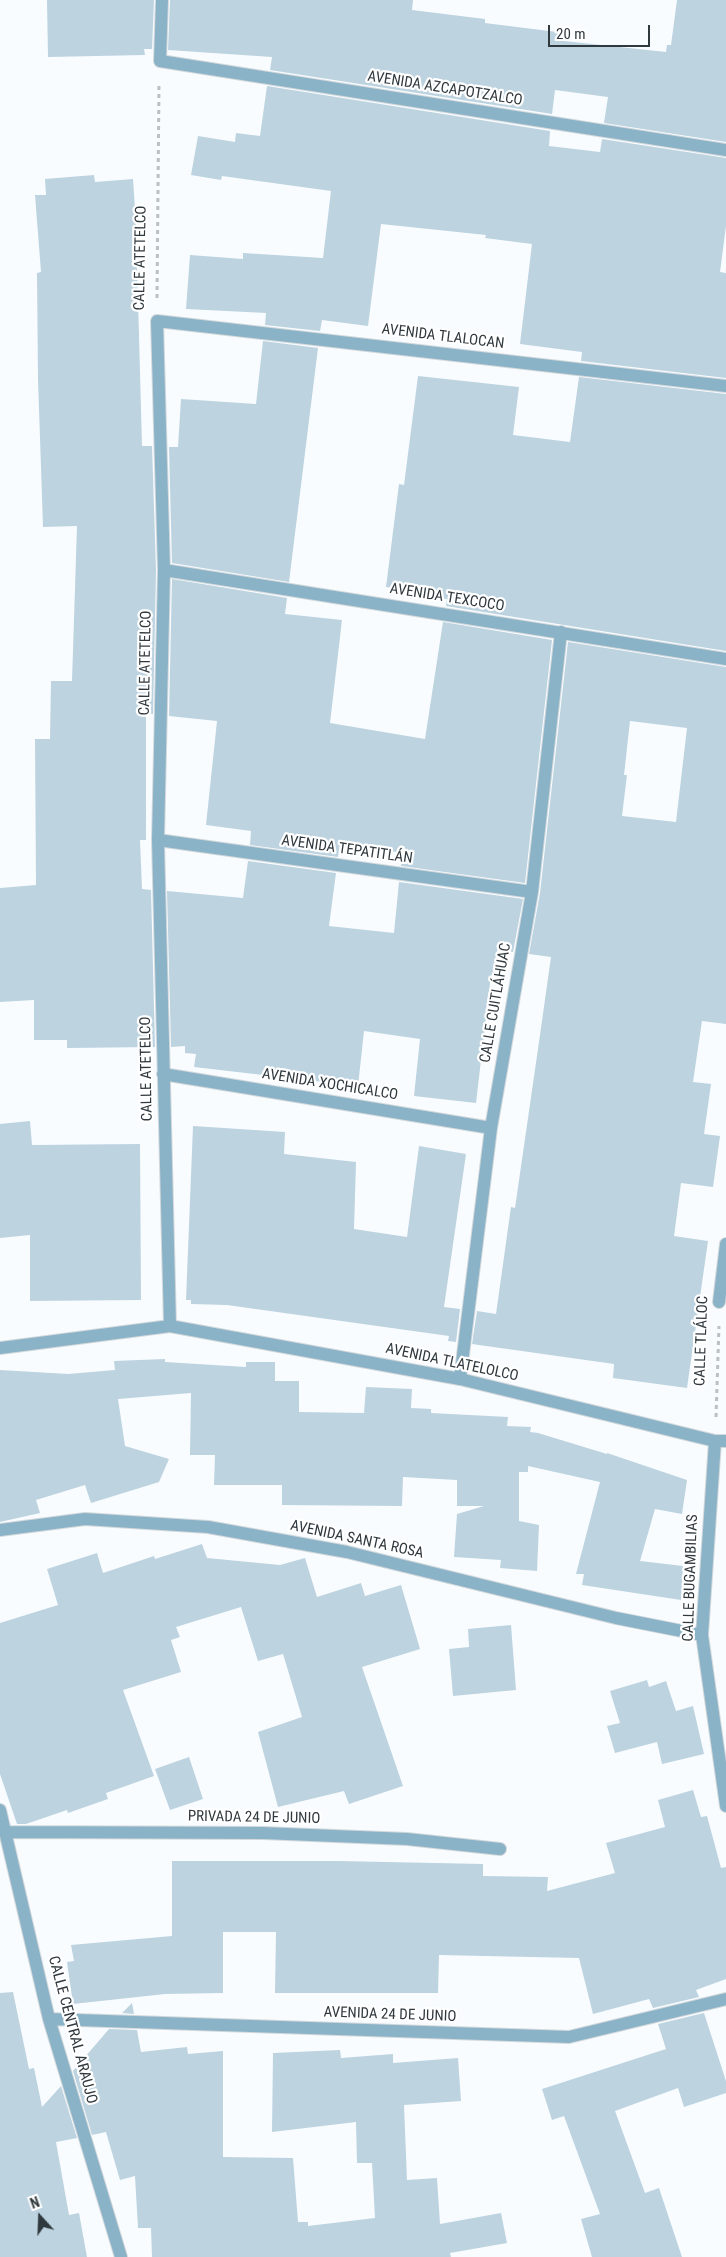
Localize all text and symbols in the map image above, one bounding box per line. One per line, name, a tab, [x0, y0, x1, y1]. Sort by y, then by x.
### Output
scale bar	[551, 15, 654, 47]
text: 20 m	[556, 25, 586, 43]
street label: AVENIDA AZCAPOTZALCO	[366, 68, 524, 110]
street label: CALLE ATETELCO	[131, 205, 151, 311]
street label: AVENIDA TLALOCAN	[381, 321, 505, 353]
street label: AVENIDA TEXCOCO	[388, 580, 506, 616]
street label: CALLE ATETELCO	[136, 610, 156, 716]
street label: AVENIDA TEPATITLÁN	[280, 832, 414, 868]
street label: CALLE CUITLÁHUAC	[477, 942, 515, 1064]
street label: CALLE ATETELCO	[137, 1016, 157, 1122]
street label: AVENIDA XOCHICALCO	[261, 1065, 399, 1105]
street label: CALLE TLÁLOC	[691, 1296, 713, 1386]
street label: AVENIDA TLATELOLCO	[384, 1340, 520, 1386]
street label: CALLE BUGAMBILIAS	[680, 1514, 702, 1642]
street label: AVENIDA SANTA ROSA	[289, 1517, 425, 1563]
street label: PRIVADA 24 DE JUNIO	[188, 1808, 320, 1828]
street label: CALLE CENTRAL ARAUJO	[44, 1954, 100, 2106]
street label: AVENIDA 24 DE JUNIO	[323, 2004, 457, 2026]
north arrow	[15, 2192, 65, 2242]
text: N	[28, 2194, 42, 2212]

